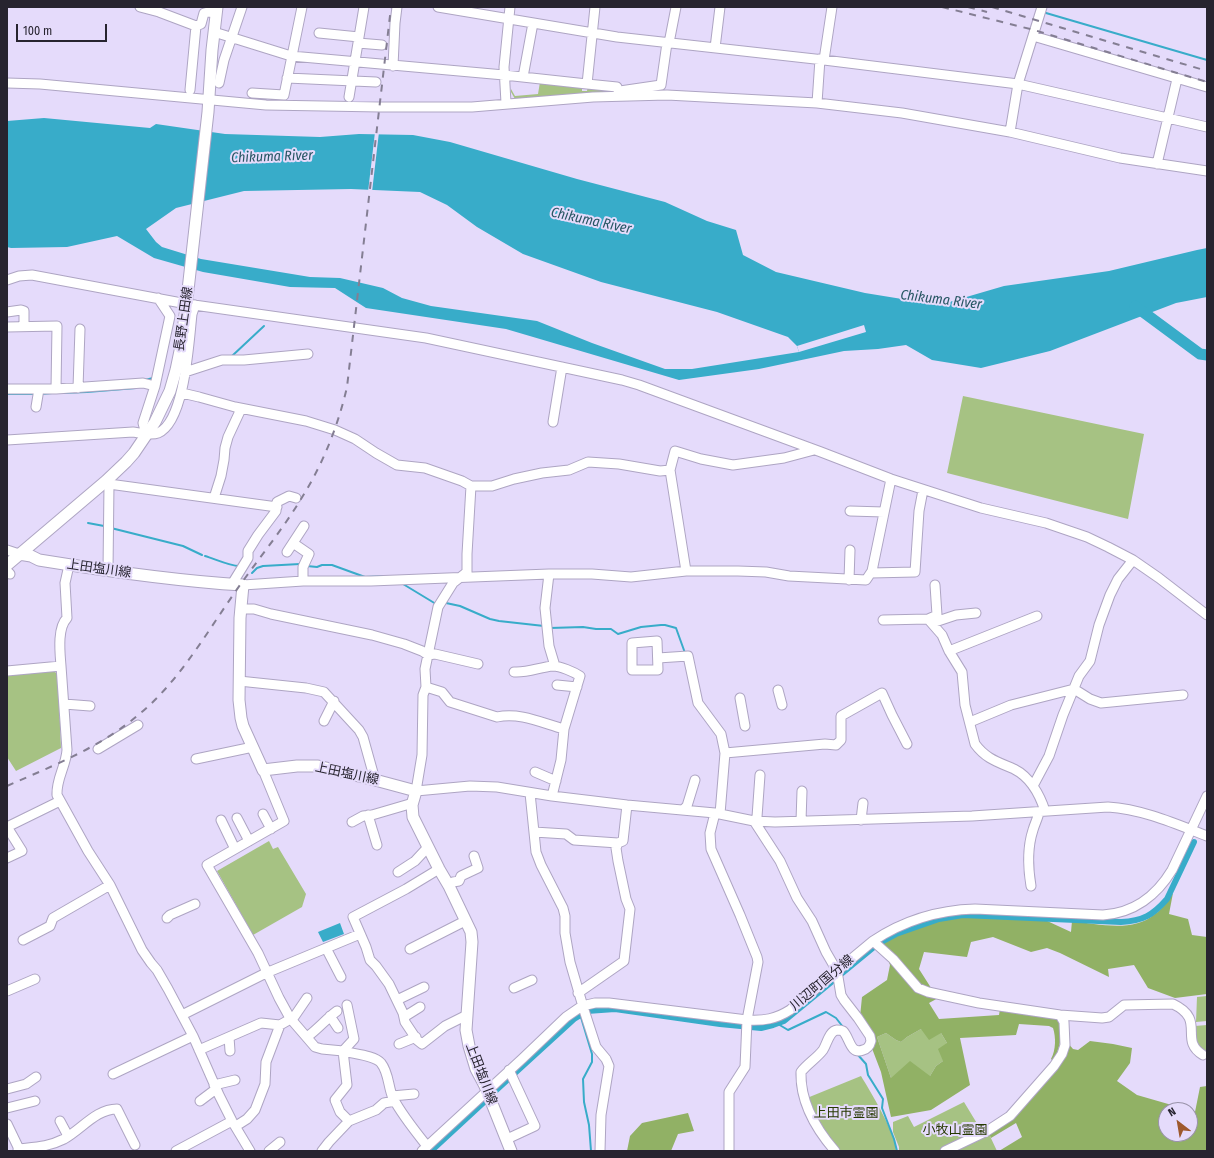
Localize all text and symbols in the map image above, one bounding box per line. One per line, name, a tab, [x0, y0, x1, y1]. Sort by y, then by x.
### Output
scale bar	[18, 16, 109, 42]
text: 100 m	[23, 24, 52, 38]
water label: Chikuma River	[231, 147, 313, 167]
water label: Chikuma River	[549, 204, 633, 238]
street label: 長野上田線	[172, 286, 196, 352]
water label: Chikuma River	[899, 287, 983, 313]
street label: 上田塩川線	[66, 557, 132, 581]
street label: 上田塩川線	[314, 760, 380, 788]
street label: 川辺町国分線	[787, 952, 857, 1014]
street label: 上田塩川線	[462, 1041, 500, 1107]
north arrow	[1158, 1102, 1198, 1142]
park label: 上田市霊園	[814, 1105, 878, 1121]
text: N	[1166, 1105, 1178, 1119]
park label: 小牧山霊園	[923, 1122, 987, 1138]

